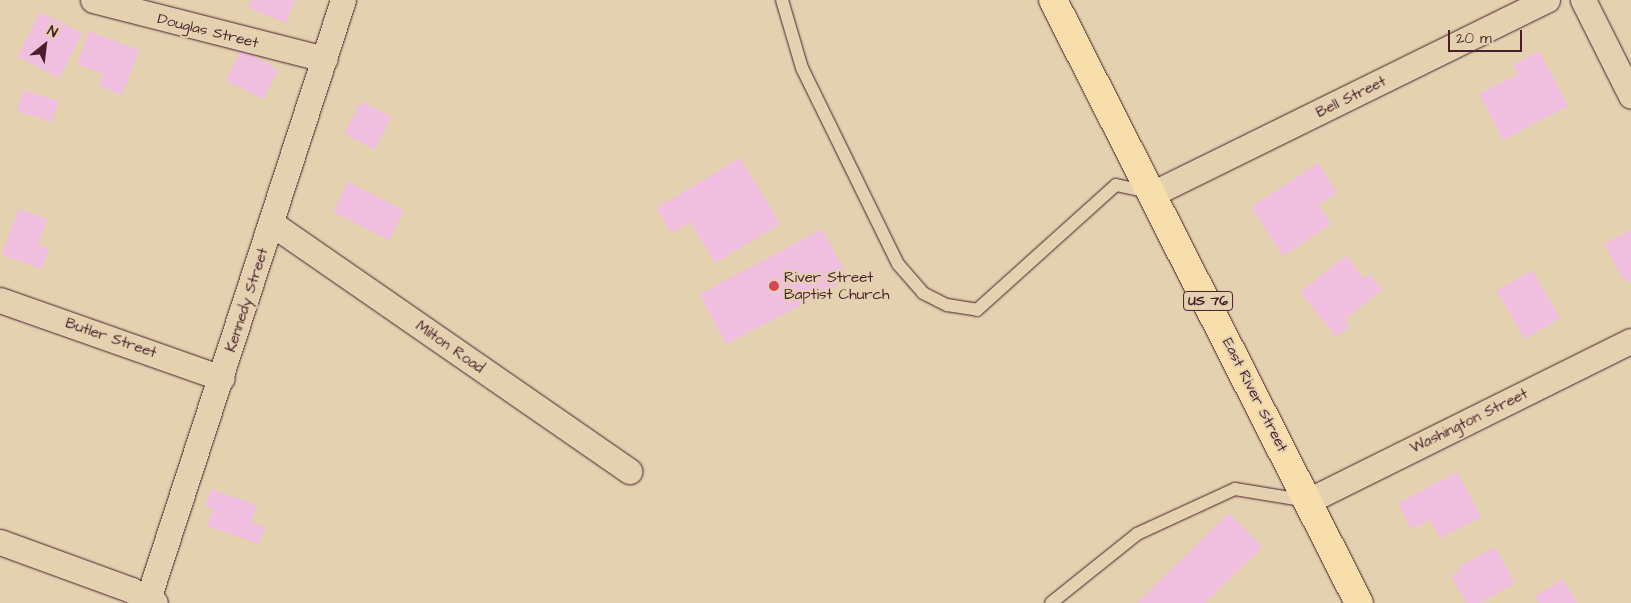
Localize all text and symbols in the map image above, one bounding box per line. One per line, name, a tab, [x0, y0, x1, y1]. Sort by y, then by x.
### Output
street label: Douglas Street	[156, 10, 260, 52]
north arrow	[20, 20, 70, 70]
scale bar	[1451, 20, 1525, 52]
text: N	[44, 21, 61, 43]
text: 20 m	[1456, 28, 1492, 49]
street label: Bell Street	[1313, 72, 1389, 122]
street label: Kennedy Street	[222, 246, 272, 354]
place label: River Street Baptist Church	[784, 268, 889, 303]
marker: River Street Baptist Church	[768, 280, 780, 292]
road number: US 76	[1183, 290, 1233, 312]
street label: Butler Street	[63, 314, 159, 362]
street label: Milton Road	[412, 317, 488, 377]
street label: East River Street	[1218, 335, 1292, 455]
street label: Washington Street	[1407, 385, 1531, 457]

